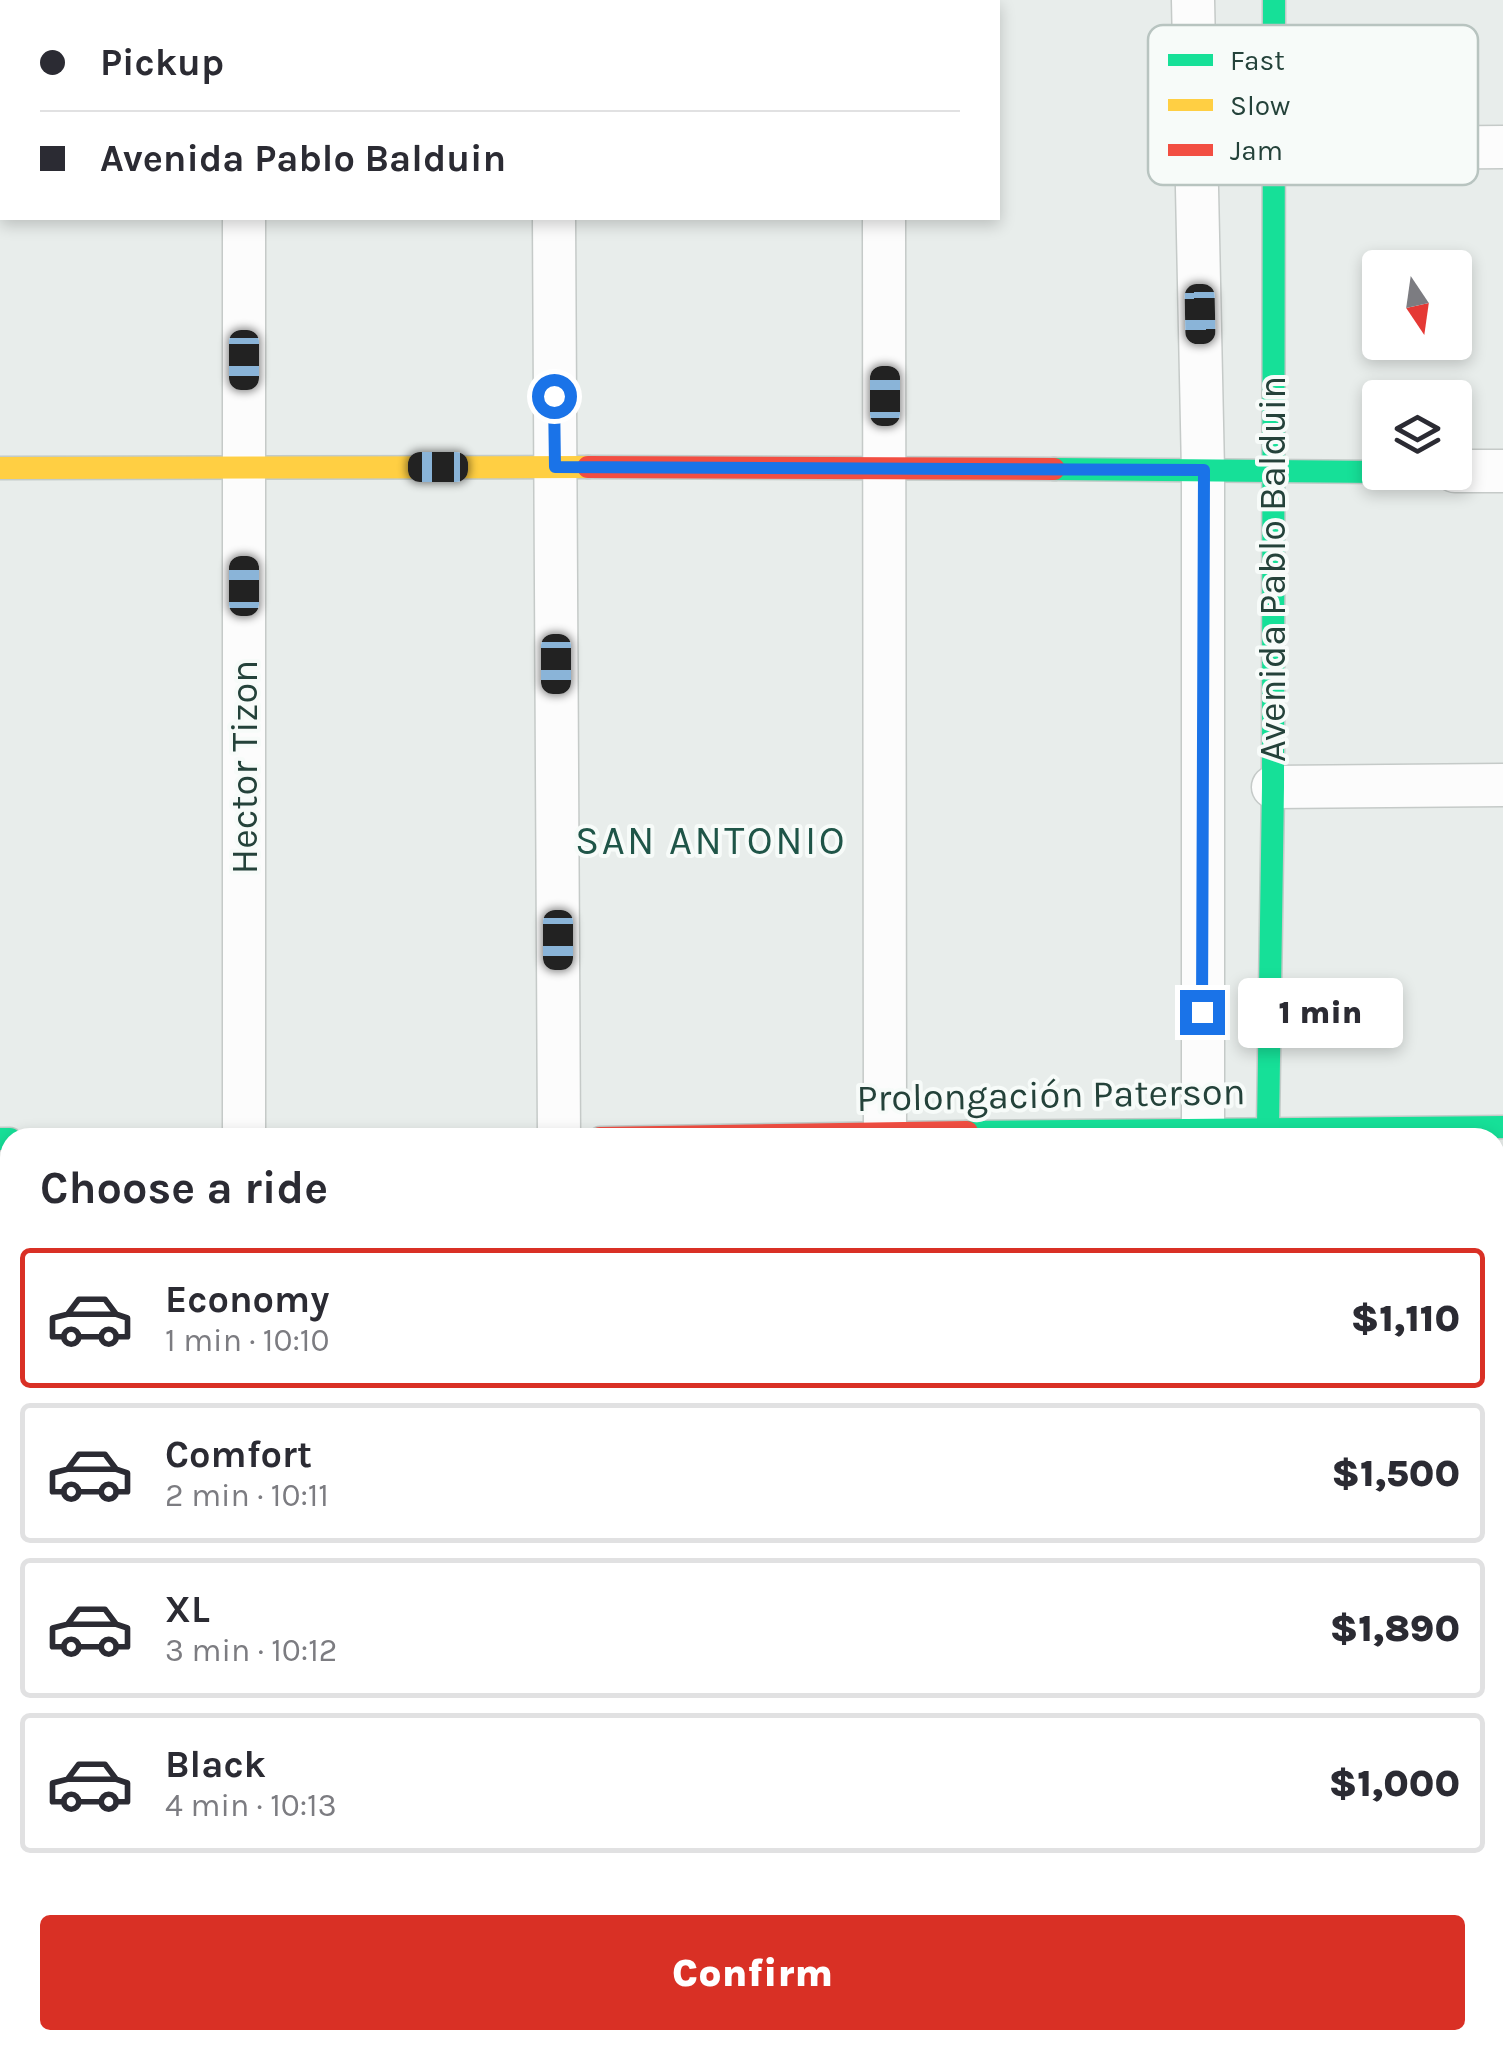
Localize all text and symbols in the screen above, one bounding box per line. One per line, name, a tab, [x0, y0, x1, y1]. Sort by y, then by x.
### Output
legend	[1148, 25, 1478, 185]
text: Pickup	[100, 40, 224, 85]
text: Fast	[1230, 44, 1285, 77]
text: Slow	[1230, 89, 1290, 122]
text: Jam	[1230, 134, 1283, 167]
text: Avenida Pablo Balduin	[100, 136, 506, 181]
north arrow	[1362, 250, 1472, 360]
map controls	[1362, 250, 1472, 490]
car	[1184, 284, 1216, 344]
car	[229, 330, 259, 390]
car	[870, 366, 900, 426]
route start	[532, 374, 577, 419]
street label: Avenida Pablo Balduin	[1250, 376, 1295, 762]
button: layers	[1362, 380, 1472, 490]
car	[408, 452, 468, 482]
car	[229, 556, 259, 616]
car	[541, 634, 571, 694]
street label: Hector Tizon	[222, 660, 267, 874]
district label: SAN ANTONIO	[575, 817, 847, 864]
car	[543, 910, 573, 970]
callout: 1 min	[1237, 977, 1402, 1047]
route end	[1180, 990, 1225, 1035]
text: 1 min	[1279, 994, 1362, 1031]
street label: Prolongación Paterson	[856, 1069, 1246, 1121]
text: Choose a ride	[40, 1162, 328, 1214]
icon: car	[45, 1273, 135, 1363]
text: Economy	[165, 1277, 329, 1322]
text: $1,110	[1351, 1296, 1460, 1341]
text: 1 min · 10:10	[165, 1322, 329, 1359]
icon: car	[45, 1428, 135, 1518]
text: Comfort	[165, 1432, 312, 1477]
text: $1,500	[1332, 1451, 1460, 1496]
text: 2 min · 10:11	[165, 1477, 329, 1514]
icon: car	[45, 1583, 135, 1673]
text: XL	[165, 1587, 210, 1632]
text: $1,890	[1330, 1606, 1460, 1651]
text: 3 min · 10:12	[165, 1632, 337, 1669]
icon: car	[45, 1738, 135, 1828]
text: Black	[165, 1742, 266, 1787]
text: $1,000	[1329, 1761, 1460, 1806]
text: 4 min · 10:13	[165, 1787, 337, 1824]
button: Confirm	[40, 1915, 1465, 2030]

